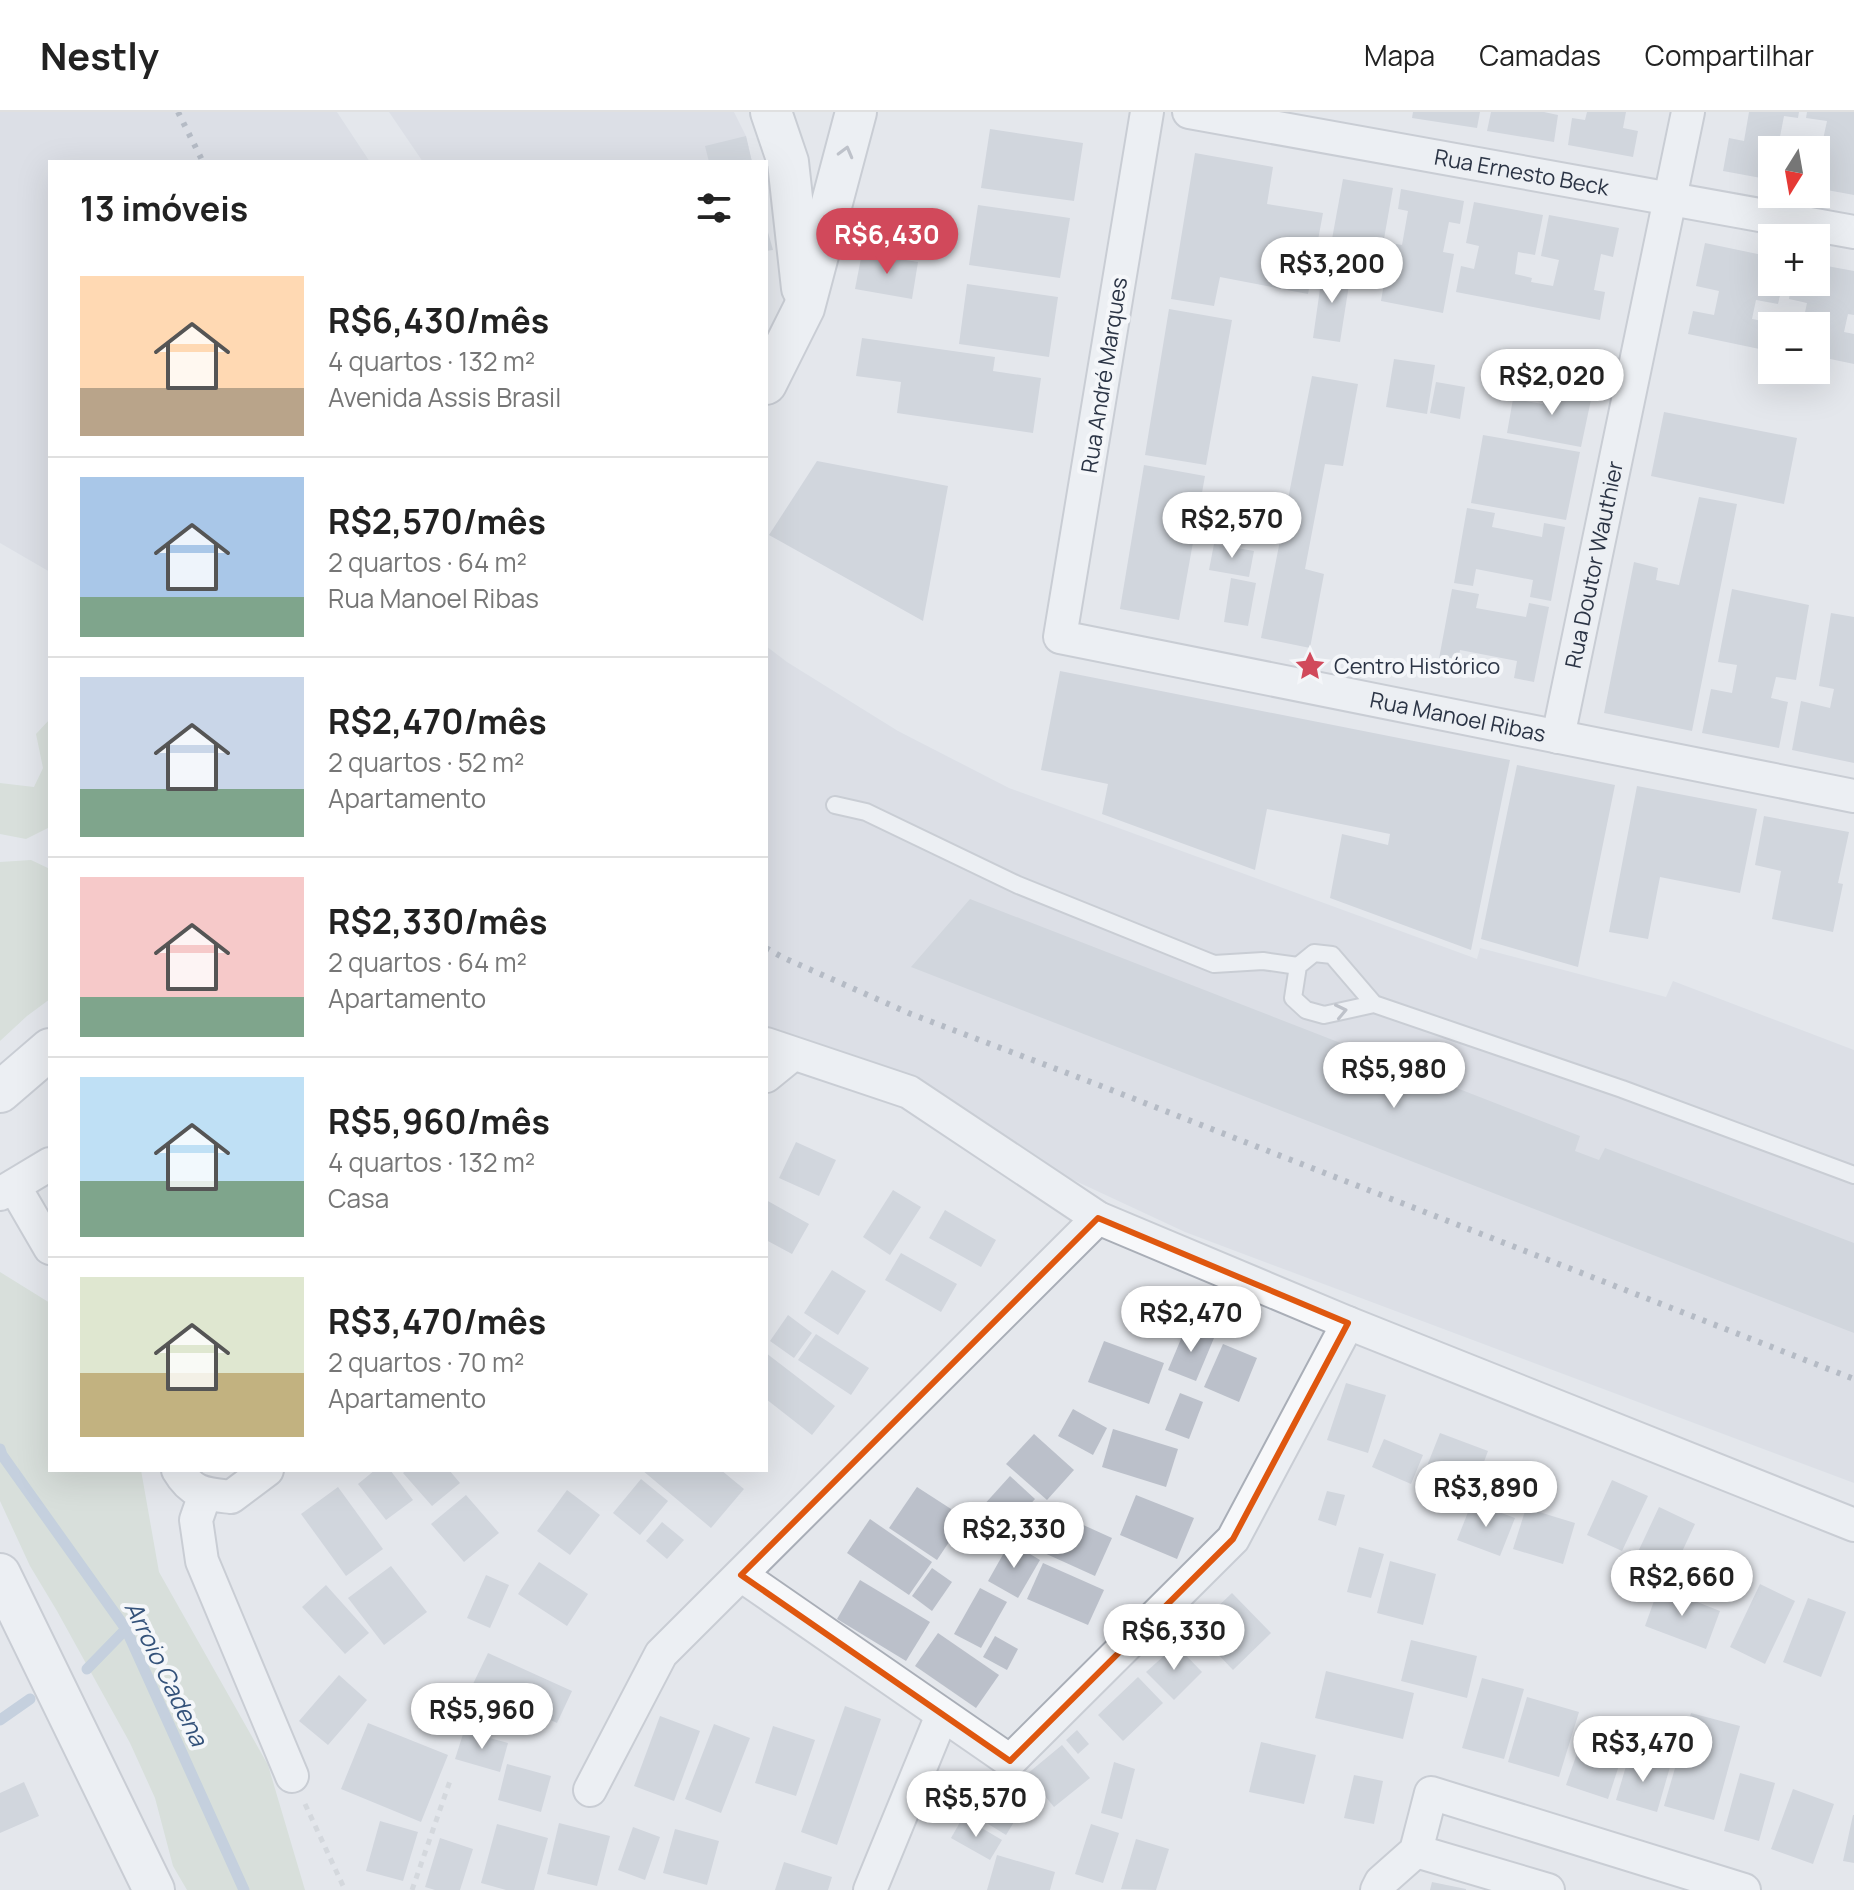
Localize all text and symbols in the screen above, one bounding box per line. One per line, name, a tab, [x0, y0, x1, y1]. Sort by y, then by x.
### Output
text: Nestly	[40, 29, 159, 81]
text: Mapa	[1364, 36, 1435, 74]
text: Camadas	[1479, 36, 1601, 74]
text: Compartilhar	[1645, 36, 1814, 74]
north arrow	[1758, 136, 1830, 208]
map controls	[1758, 136, 1830, 384]
street label: Rua Ernesto Beck	[1432, 142, 1612, 203]
one-way arrow	[836, 145, 853, 159]
text: 13 imóveis	[80, 185, 248, 231]
icon: filters	[692, 186, 736, 230]
pin: R$6,430	[813, 208, 961, 276]
text: R$6,430	[834, 216, 940, 252]
button: +	[1758, 224, 1830, 296]
pin: R$3,200	[1258, 237, 1406, 305]
text: R$3,200	[1279, 245, 1385, 281]
street label: Rua André Marques	[1074, 275, 1134, 475]
text: R$6,430/mês	[328, 297, 549, 343]
icon: home	[144, 308, 240, 404]
button: −	[1758, 312, 1830, 384]
text: 4 quartos · 132 m²	[328, 343, 535, 379]
pin: R$2,020	[1478, 349, 1626, 417]
text: R$2,020	[1499, 357, 1605, 393]
text: Avenida Assis Brasil	[328, 379, 561, 415]
street label: Rua Doutor Wauthier	[1558, 458, 1630, 671]
pin: R$2,570	[1158, 492, 1306, 560]
text: R$2,570/mês	[328, 498, 546, 544]
text: R$2,570	[1180, 500, 1284, 536]
icon: home	[144, 509, 240, 605]
text: 2 quartos · 64 m²	[328, 544, 527, 580]
text: Rua Manoel Ribas	[328, 580, 539, 616]
place icon: Centro Histórico	[1293, 649, 1327, 683]
place label: Centro Histórico	[1334, 651, 1500, 681]
street label: Rua Manoel Ribas	[1367, 684, 1548, 749]
text: R$2,470/mês	[328, 698, 547, 744]
icon: home	[144, 709, 240, 805]
text: 2 quartos · 52 m²	[328, 744, 525, 780]
text: Apartamento	[328, 780, 486, 816]
text: R$2,330/mês	[328, 898, 547, 944]
icon: home	[144, 909, 240, 1005]
text: 2 quartos · 64 m²	[328, 944, 527, 980]
text: Apartamento	[328, 980, 486, 1016]
one-way arrow	[1334, 1003, 1347, 1020]
pin: R$5,980	[1320, 1042, 1468, 1110]
text: R$5,980	[1341, 1050, 1447, 1086]
text: R$5,960/mês	[328, 1098, 550, 1144]
icon: home	[144, 1109, 240, 1205]
text: 4 quartos · 132 m²	[328, 1144, 535, 1180]
text: Casa	[328, 1180, 389, 1216]
pin: R$2,470	[1117, 1286, 1265, 1354]
text: R$2,470	[1139, 1294, 1243, 1330]
text: R$3,470/mês	[328, 1298, 546, 1344]
icon: home	[144, 1309, 240, 1405]
text: 2 quartos · 70 m²	[328, 1344, 524, 1380]
text: Apartamento	[328, 1380, 486, 1416]
pin: R$3,890	[1412, 1461, 1560, 1529]
text: R$3,890	[1433, 1469, 1539, 1505]
pin: R$2,330	[940, 1502, 1088, 1570]
text: R$2,330	[962, 1510, 1066, 1546]
pin: R$2,660	[1608, 1550, 1756, 1618]
text: R$2,660	[1629, 1558, 1735, 1594]
water label: Arroio Cadena	[118, 1595, 217, 1752]
pin: R$6,330	[1100, 1604, 1248, 1672]
text: R$6,330	[1122, 1612, 1226, 1648]
pin: R$5,960	[408, 1683, 556, 1751]
text: R$5,960	[429, 1691, 535, 1727]
pin: R$3,470	[1569, 1716, 1717, 1784]
text: R$3,470	[1591, 1724, 1695, 1760]
pin: R$5,570	[902, 1771, 1050, 1839]
text: R$5,570	[925, 1779, 1027, 1815]

